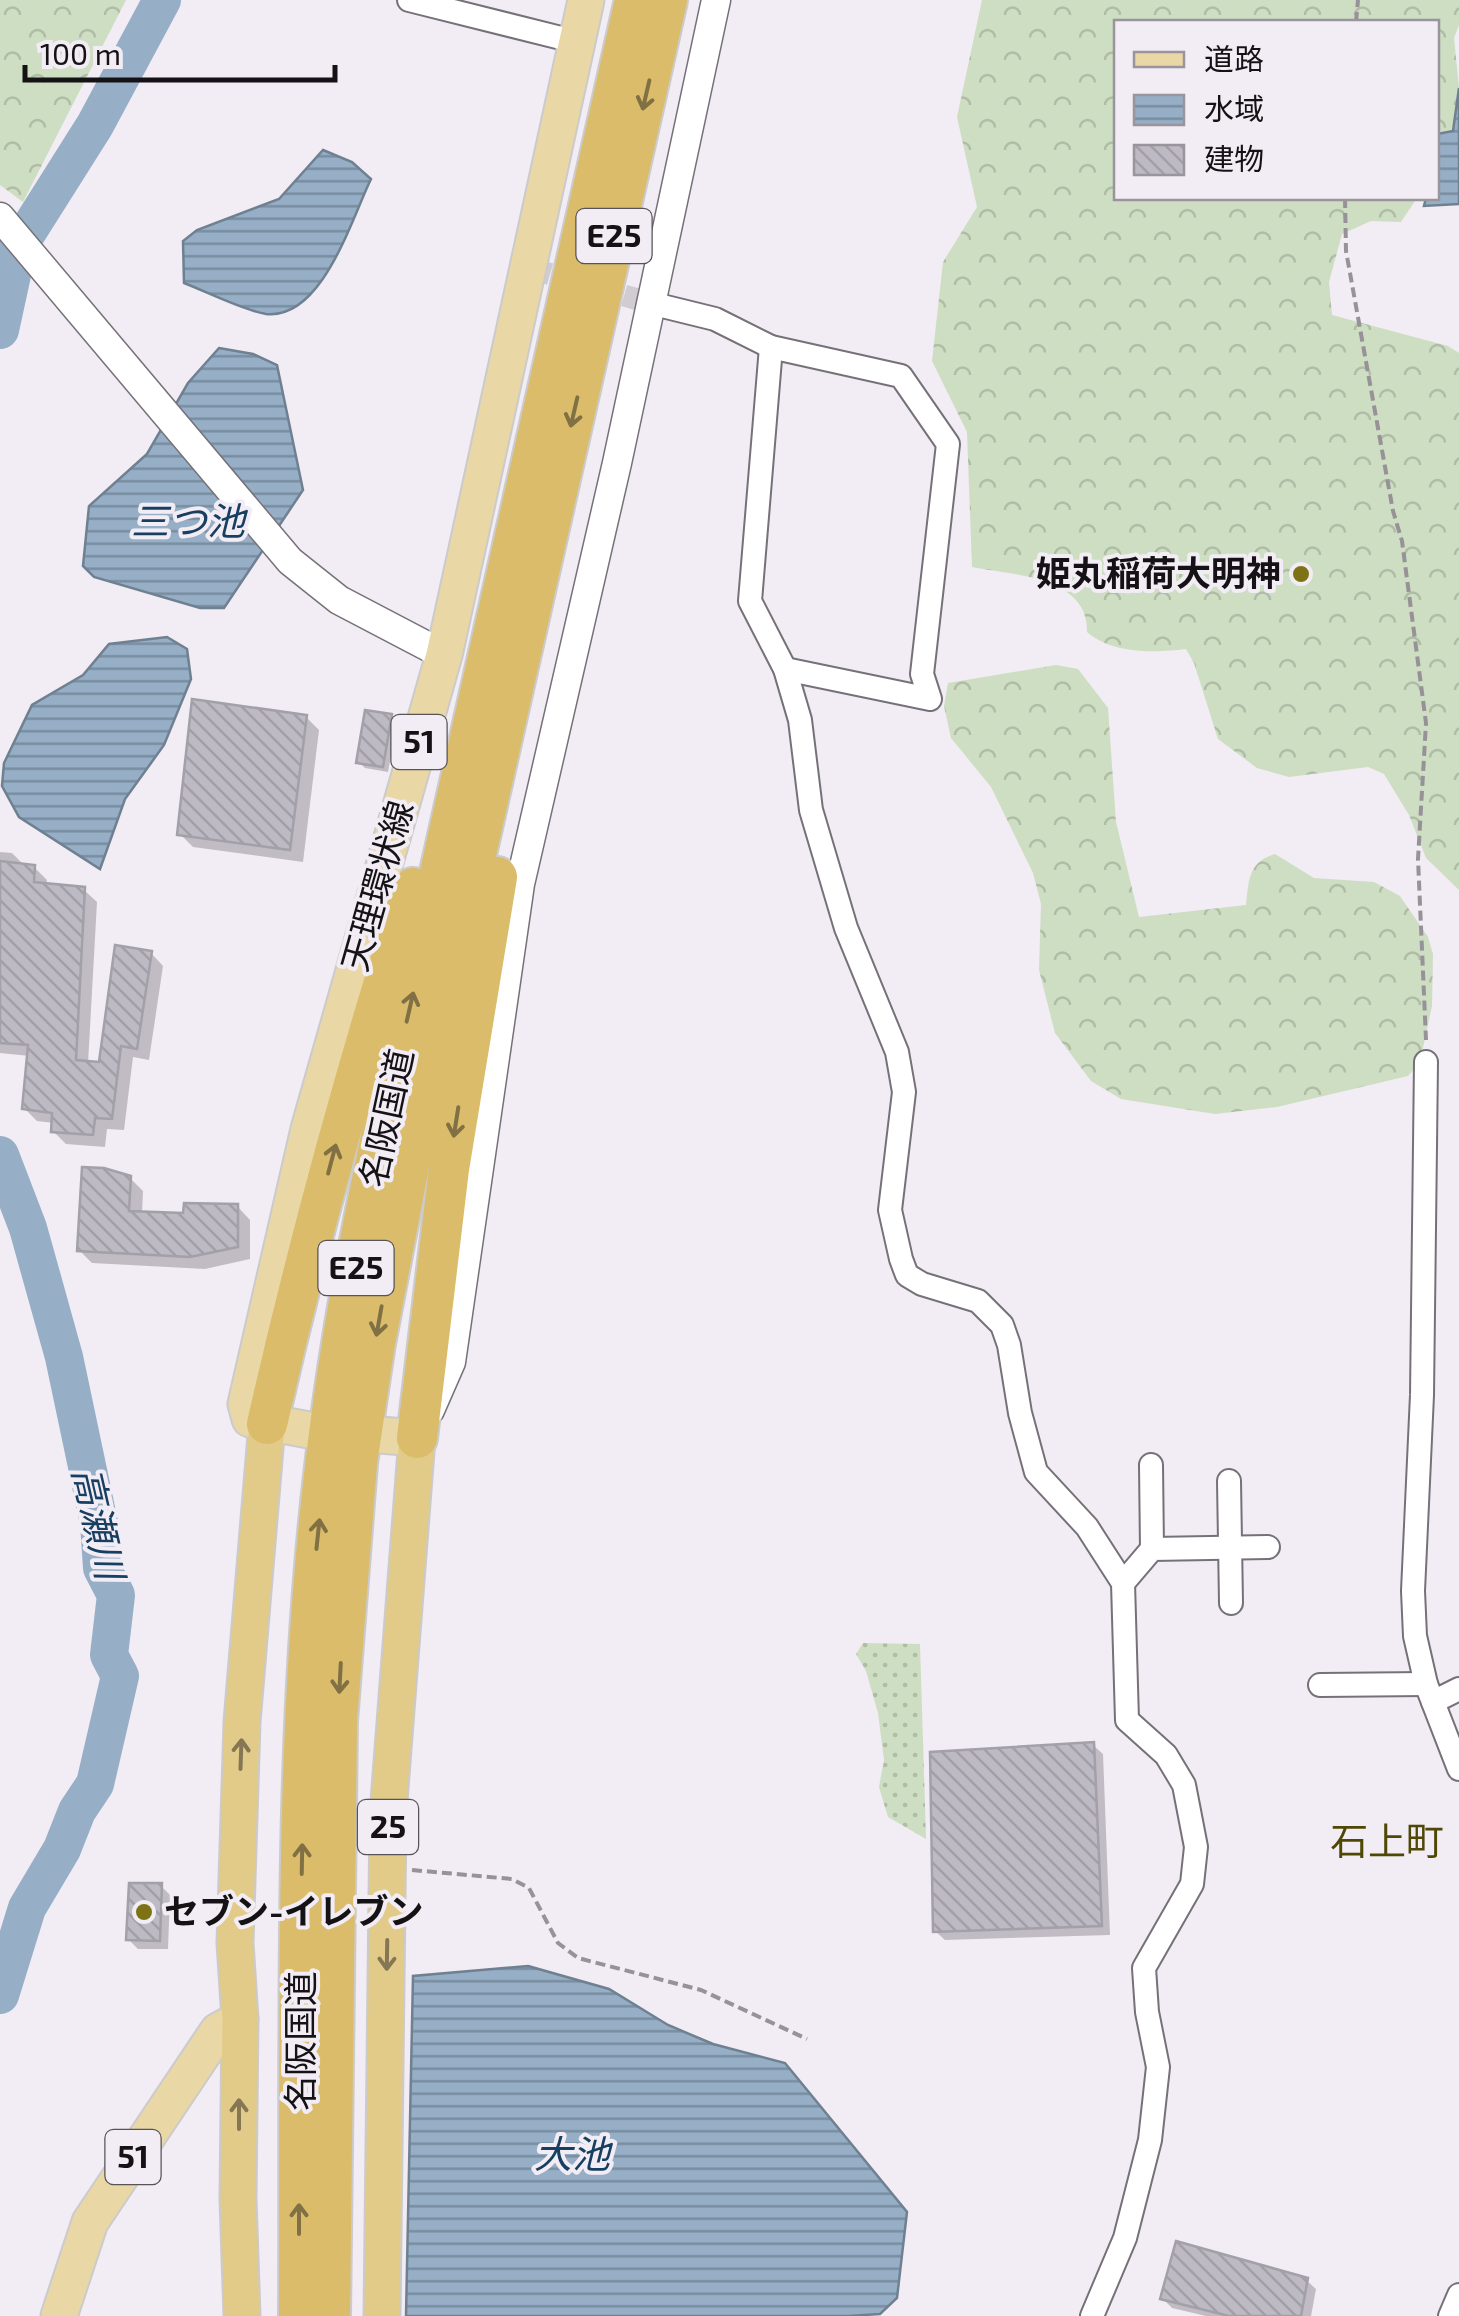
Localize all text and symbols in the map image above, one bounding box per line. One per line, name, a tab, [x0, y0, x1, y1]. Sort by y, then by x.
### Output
scale bar	[25, 20, 335, 82]
legend	[1114, 20, 1439, 200]
text: 100 m	[40, 35, 121, 71]
text: 道路	[1204, 40, 1264, 76]
one-way arrow	[635, 78, 654, 110]
text: 水域	[1204, 90, 1264, 126]
text: 建物	[1204, 140, 1264, 176]
road number: E25	[576, 209, 652, 263]
one-way arrow	[564, 395, 582, 427]
water label: 三つ池	[131, 497, 249, 543]
place label: 姫丸稲荷大明神	[1036, 551, 1281, 593]
marker: 姫丸稲荷大明神	[1290, 563, 1312, 585]
road number: 51	[392, 715, 446, 769]
street label: 天理環状線	[332, 796, 420, 975]
one-way arrow	[402, 992, 420, 1024]
street label: 名阪国道	[350, 1045, 420, 1190]
one-way arrow	[446, 1105, 465, 1137]
one-way arrow	[323, 1144, 342, 1175]
road number: E25	[318, 1241, 394, 1295]
one-way arrow	[369, 1304, 388, 1337]
water label: 高瀬川	[65, 1462, 136, 1587]
one-way arrow	[309, 1518, 328, 1551]
one-way arrow	[330, 1662, 349, 1694]
one-way arrow	[231, 1738, 250, 1770]
road number: 25	[358, 1800, 418, 1854]
district label: 石上町	[1330, 1817, 1444, 1863]
one-way arrow	[292, 1843, 312, 1876]
place label: セブン-イレブン	[164, 1889, 424, 1931]
marker: セブン-イレブン	[133, 1901, 155, 1923]
one-way arrow	[378, 1938, 396, 1970]
street label: 名阪国道	[278, 1971, 320, 2111]
one-way arrow	[230, 2098, 249, 2130]
road number: 51	[106, 2130, 160, 2184]
water label: 大池	[534, 2130, 614, 2176]
one-way arrow	[290, 2203, 309, 2235]

